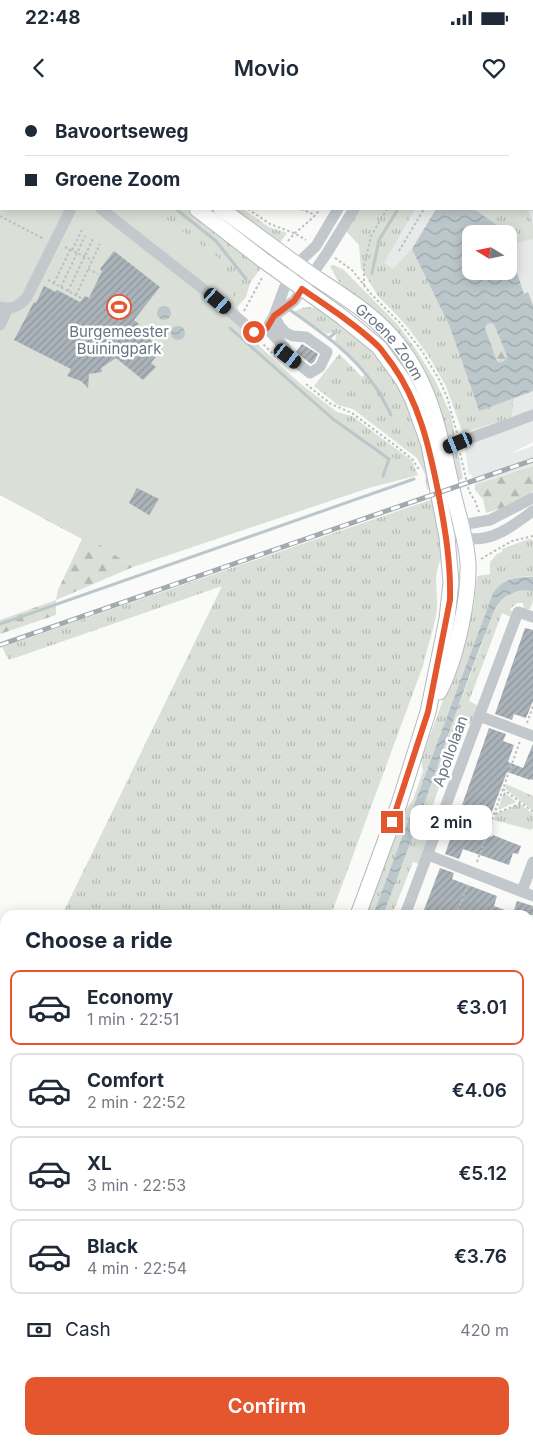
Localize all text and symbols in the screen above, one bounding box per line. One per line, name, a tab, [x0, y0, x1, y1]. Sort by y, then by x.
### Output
text: 22:48	[25, 6, 81, 29]
icon: back	[25, 54, 53, 82]
icon: heart	[480, 54, 508, 82]
text: Movio	[234, 55, 299, 81]
text: Bavoortseweg	[55, 120, 188, 143]
text: Groene Zoom	[55, 168, 180, 191]
north arrow	[462, 225, 518, 280]
map controls	[462, 225, 517, 280]
car	[201, 285, 234, 317]
sports icon: Burgemeester Buiningpark	[106, 294, 132, 320]
street label: Groene Zoom	[352, 299, 428, 383]
route start	[243, 321, 265, 343]
place label: Burgemeester Buiningpark	[69, 322, 169, 358]
car	[271, 341, 304, 371]
car	[441, 430, 474, 456]
street label: Apollolaan	[428, 713, 472, 789]
callout: 2 min	[410, 804, 492, 840]
route end	[381, 811, 403, 833]
text: 2 min	[430, 812, 472, 832]
text: Choose a ride	[25, 927, 173, 953]
icon: car	[27, 985, 72, 1030]
text: Economy	[87, 986, 173, 1009]
text: €3.01	[456, 996, 507, 1019]
text: 1 min · 22:51	[87, 1009, 179, 1029]
icon: car	[27, 1068, 72, 1113]
text: Comfort	[87, 1069, 164, 1092]
text: €4.06	[452, 1079, 507, 1102]
text: 2 min · 22:52	[87, 1092, 186, 1112]
icon: car	[27, 1151, 72, 1196]
text: XL	[87, 1152, 112, 1175]
text: €5.12	[458, 1162, 507, 1185]
text: 3 min · 22:53	[87, 1175, 186, 1195]
icon: car	[27, 1234, 72, 1279]
text: Black	[87, 1235, 138, 1258]
text: €3.76	[454, 1245, 507, 1268]
text: 4 min · 22:54	[87, 1258, 187, 1278]
icon: cash	[25, 1316, 53, 1344]
text: Cash	[65, 1318, 111, 1341]
text: 420 m	[460, 1320, 509, 1340]
button: Confirm	[25, 1377, 509, 1435]

